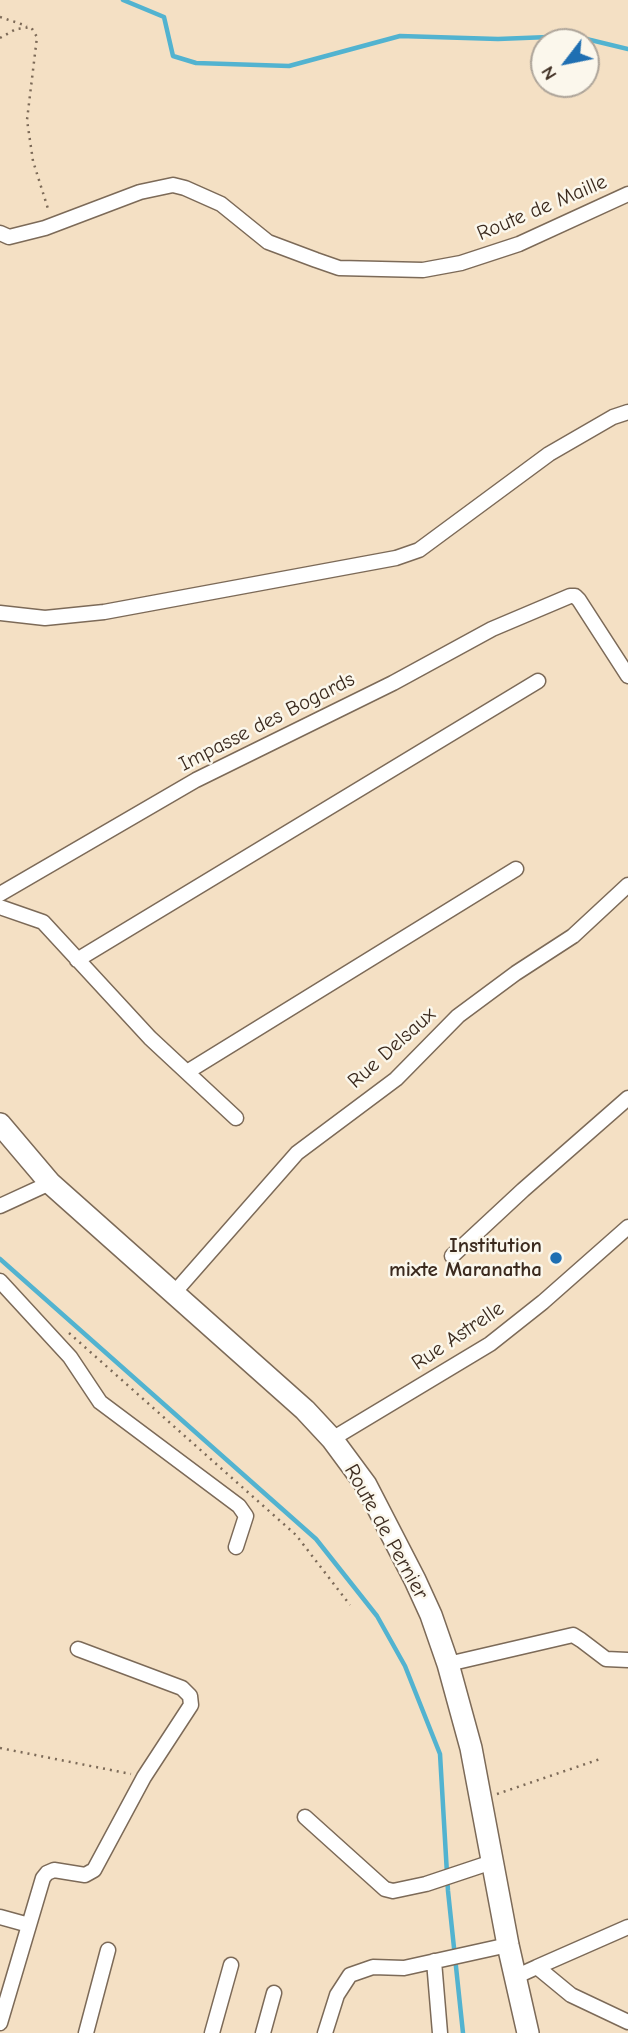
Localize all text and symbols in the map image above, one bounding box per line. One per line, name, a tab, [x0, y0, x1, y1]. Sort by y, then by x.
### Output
north arrow	[530, 28, 600, 98]
text: N	[536, 62, 562, 84]
street label: Route de Maille	[473, 169, 611, 247]
street label: Impasse des Bogards	[175, 667, 359, 777]
street label: Rue Delsaux	[343, 1002, 441, 1094]
place label: Institution mixte Maranatha	[389, 1233, 542, 1283]
marker: Institution mixte Maranatha	[548, 1250, 564, 1266]
street label: Rue Astrelle	[407, 1296, 509, 1376]
street label: Route de Pernier	[338, 1460, 434, 1604]

